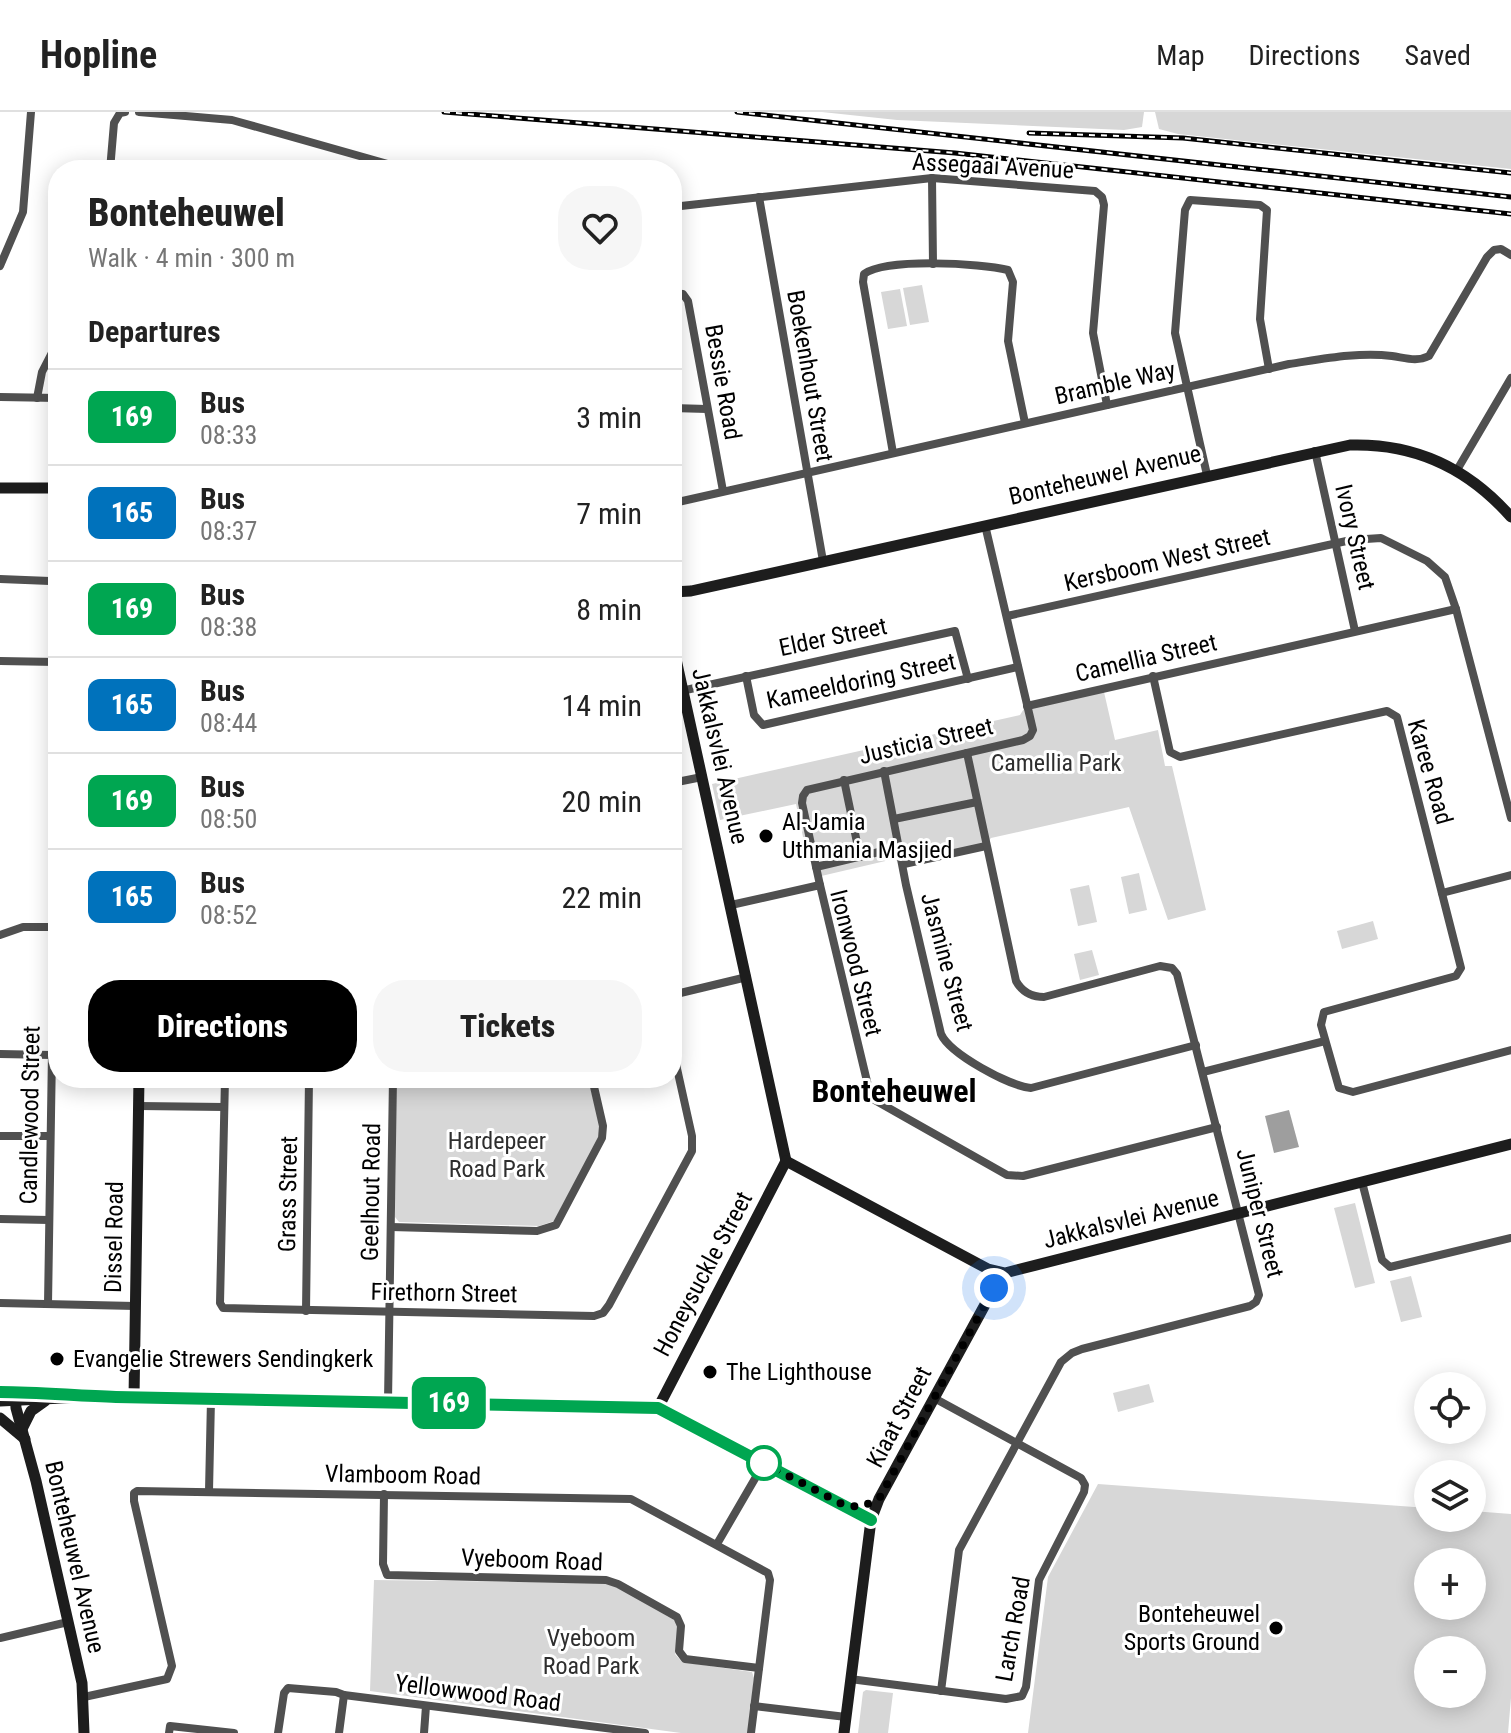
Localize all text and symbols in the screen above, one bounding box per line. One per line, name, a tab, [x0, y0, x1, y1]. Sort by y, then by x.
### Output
text: Hopline	[40, 33, 157, 77]
text: Map	[1156, 39, 1205, 72]
text: Directions	[1249, 39, 1360, 72]
text: Saved	[1404, 39, 1471, 72]
street label: Assegaai Avenue	[911, 148, 1075, 184]
button: heart	[558, 186, 642, 270]
text: Bonteheuwel	[88, 191, 285, 235]
text: Walk · 4 min · 300 m	[88, 243, 295, 273]
street label: Boekenhout Street	[781, 288, 839, 464]
text: Departures	[88, 314, 221, 349]
street label: Bessie Road	[699, 322, 747, 442]
street label: Bramble Way	[1052, 356, 1178, 410]
text: Bus	[200, 385, 245, 420]
text: 169	[111, 400, 153, 433]
text: 3 min	[576, 400, 642, 435]
text: 08:33	[200, 420, 257, 450]
street label: Bonteheuwel Avenue	[1006, 439, 1204, 511]
text: Bus	[200, 481, 245, 516]
street label: Ivory Street	[1329, 482, 1381, 592]
text: 165	[111, 496, 153, 529]
text: 7 min	[576, 496, 642, 531]
text: 08:37	[200, 516, 257, 546]
street label: Kersboom West Street	[1061, 523, 1273, 597]
text: Bus	[200, 577, 245, 612]
text: 169	[111, 592, 153, 625]
text: 8 min	[576, 592, 642, 627]
text: 08:38	[200, 612, 257, 642]
street label: Elder Street	[776, 612, 890, 662]
street label: Camellia Street	[1073, 628, 1219, 688]
street label: Kameeldoring Street	[764, 647, 958, 715]
street label: Jakkalsvlei Avenue	[686, 665, 754, 847]
text: Bus	[200, 673, 245, 708]
text: 165	[111, 688, 153, 721]
text: 14 min	[561, 688, 642, 723]
text: 08:44	[200, 708, 257, 738]
street label: Justicia Street	[856, 712, 996, 770]
street label: Karee Road	[1402, 716, 1458, 828]
park label: Camellia Park	[991, 749, 1122, 777]
text: Bus	[200, 769, 245, 804]
text: 169	[111, 784, 153, 817]
text: 20 min	[561, 784, 642, 819]
text: 08:50	[200, 804, 257, 834]
place label: Al-Jamia Uthmania Masjied	[782, 808, 952, 864]
marker: Al-Jamia Uthmania Masjied	[757, 827, 775, 845]
text: Bus	[200, 865, 245, 900]
text: 165	[111, 880, 153, 913]
text: 22 min	[561, 880, 642, 915]
street label: Ironwood Street	[824, 887, 888, 1039]
street label: Jasmine Street	[915, 890, 979, 1034]
text: 08:52	[200, 900, 257, 930]
button: Directions	[88, 980, 357, 1072]
button: Tickets	[373, 980, 642, 1072]
street label: Candlewood Street	[14, 1025, 46, 1205]
district label: Bonteheuwel	[811, 1072, 977, 1110]
street label: Geelhout Road	[356, 1123, 386, 1261]
park label: Hardepeer Road Park	[448, 1127, 546, 1183]
street label: Grass Street	[273, 1136, 303, 1252]
street label: Juniper Street	[1230, 1145, 1290, 1281]
street label: Dissel Road	[99, 1181, 129, 1293]
street label: Jakkalsvlei Avenue	[1040, 1184, 1222, 1254]
street label: Honeysuckle Street	[648, 1187, 758, 1361]
your location	[974, 1268, 1014, 1308]
street label: Firethorn Street	[370, 1278, 518, 1308]
place label: Evangelie Strewers Sendingkerk	[73, 1345, 374, 1373]
marker: Evangelie Strewers Sendingkerk	[48, 1350, 66, 1368]
place label: The Lighthouse	[726, 1358, 872, 1386]
street label: Kiaat Street	[861, 1362, 937, 1472]
marker: The Lighthouse	[701, 1363, 719, 1381]
map controls	[1414, 1372, 1486, 1708]
button: locate	[1414, 1372, 1486, 1444]
line badge: 169	[403, 1377, 495, 1429]
text: 169	[428, 1386, 470, 1419]
unlabelled marker	[747, 1446, 781, 1480]
street label: Bonteheuwel Avenue	[39, 1458, 111, 1656]
street label: Vlamboom Road	[325, 1460, 481, 1490]
button: layers	[1414, 1460, 1486, 1532]
street label: Vyeboom Road	[460, 1544, 604, 1576]
button: +	[1414, 1548, 1486, 1620]
street label: Larch Road	[990, 1574, 1036, 1684]
place label: Bonteheuwel Sports Ground	[1124, 1600, 1260, 1656]
marker: Bonteheuwel Sports Ground	[1267, 1619, 1285, 1637]
park label: Vyeboom Road Park	[543, 1624, 639, 1680]
button: −	[1414, 1636, 1486, 1708]
street label: Yellowwood Road	[393, 1669, 563, 1717]

